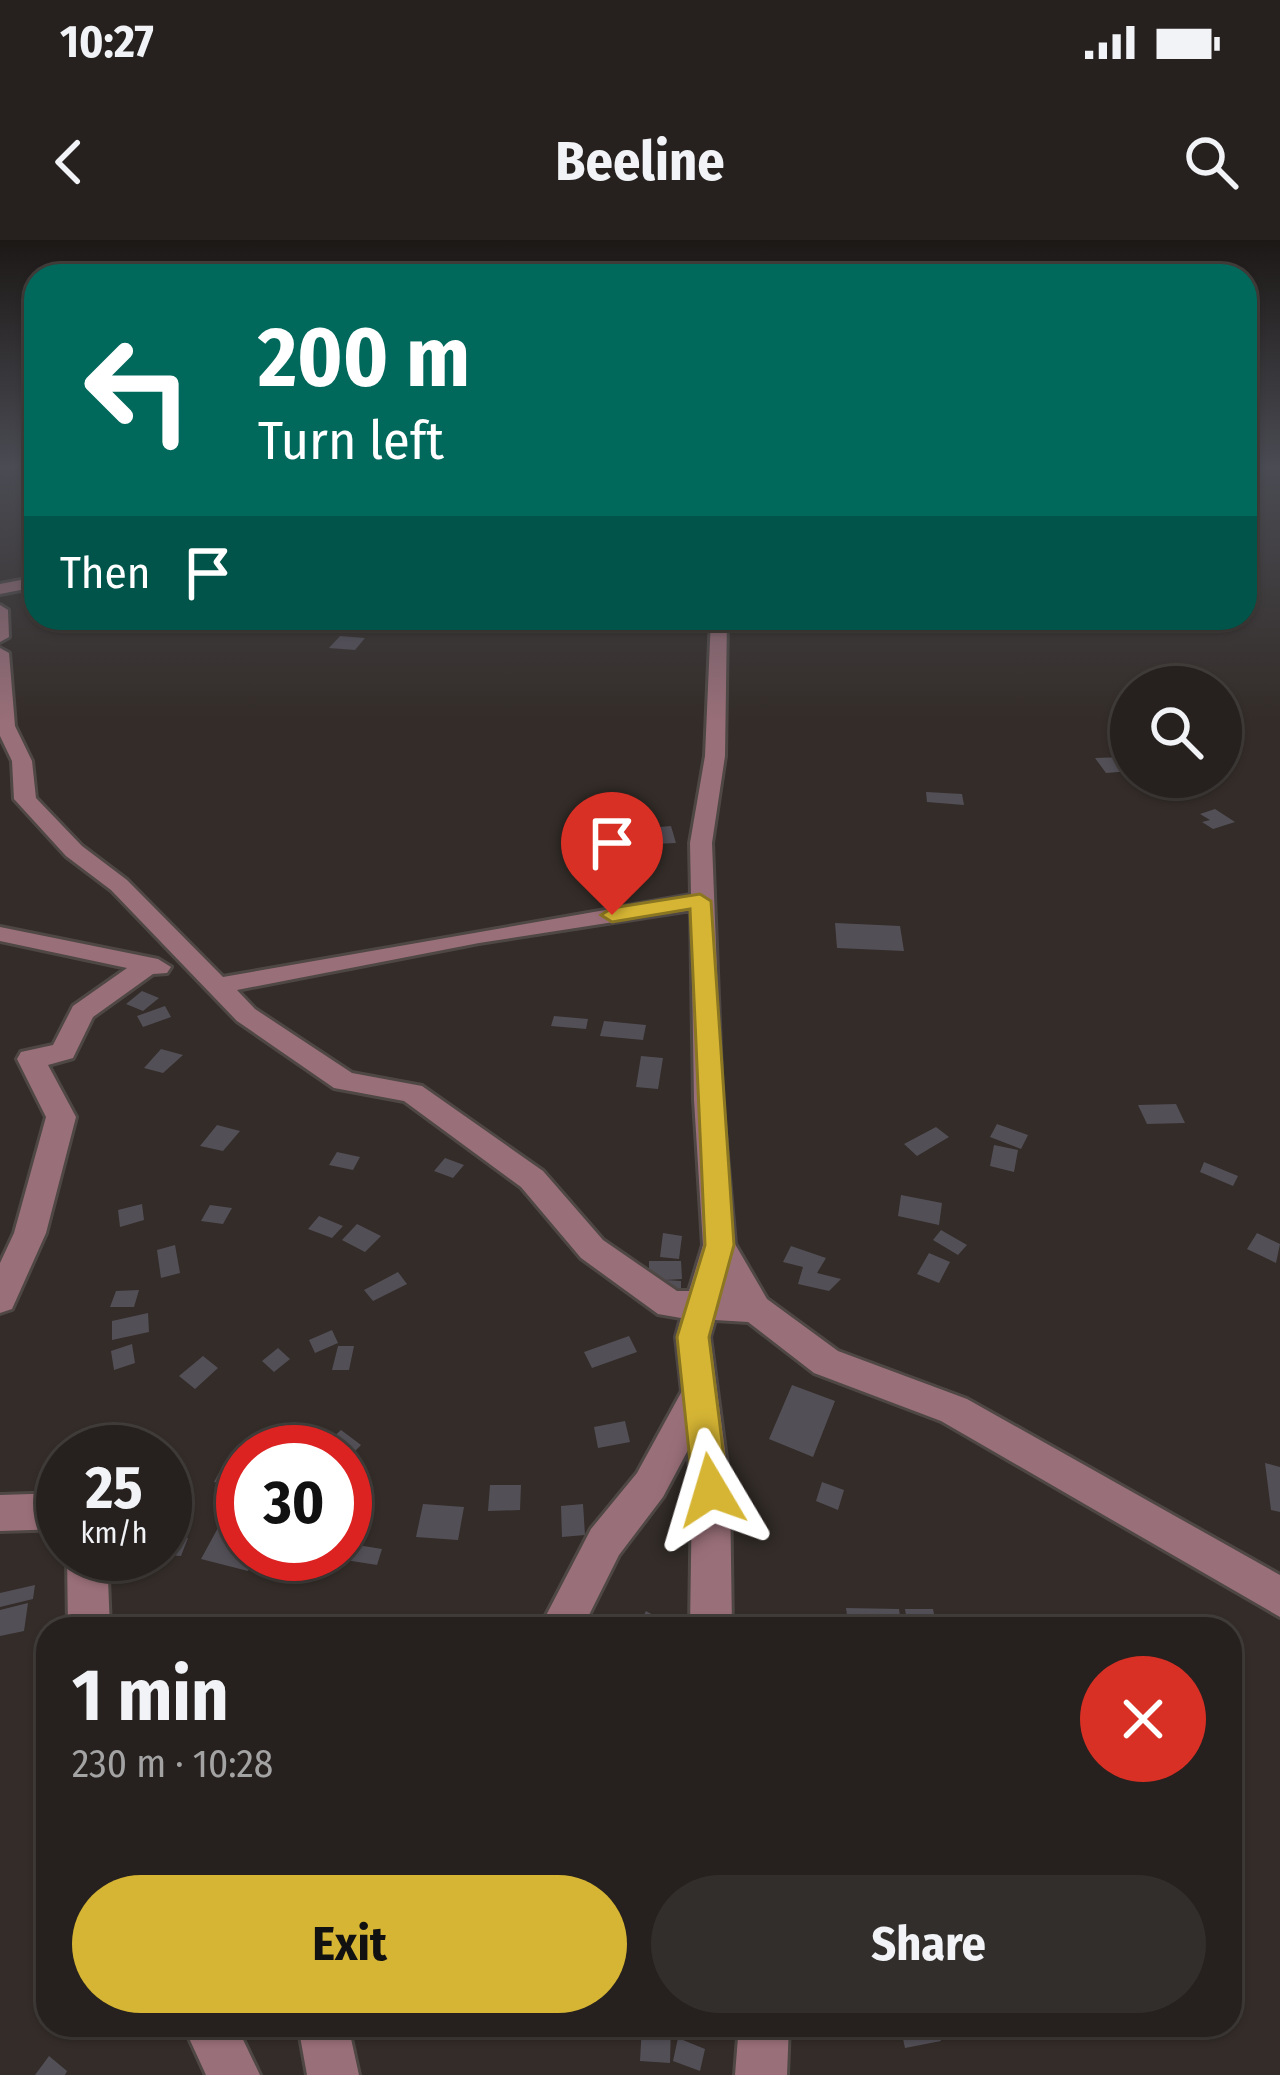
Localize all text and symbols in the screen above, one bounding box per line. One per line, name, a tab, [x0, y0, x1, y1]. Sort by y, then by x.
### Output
text: 10:27	[60, 15, 154, 69]
icon: back	[36, 129, 102, 195]
icon: search	[1178, 129, 1244, 195]
text: Beeline	[555, 130, 725, 194]
text: 200 m	[258, 307, 470, 408]
icon: left	[60, 312, 216, 468]
text: Turn left	[258, 409, 444, 473]
icon: arrive	[175, 540, 241, 606]
text: Then	[60, 546, 151, 600]
map controls	[1110, 666, 1242, 798]
button: search	[1110, 666, 1242, 798]
pin	[561, 792, 663, 915]
icon: arrive	[579, 810, 645, 876]
speed limit sign: 30	[216, 1425, 372, 1581]
position arrow	[648, 1427, 774, 1553]
text: 25	[85, 1452, 143, 1524]
text: km/h	[81, 1515, 147, 1551]
text: 1 min	[72, 1653, 229, 1739]
button: close	[1080, 1656, 1206, 1782]
text: 230 m · 10:28	[72, 1741, 273, 1787]
button: Exit	[72, 1875, 627, 2013]
button: Share	[651, 1875, 1206, 2013]

